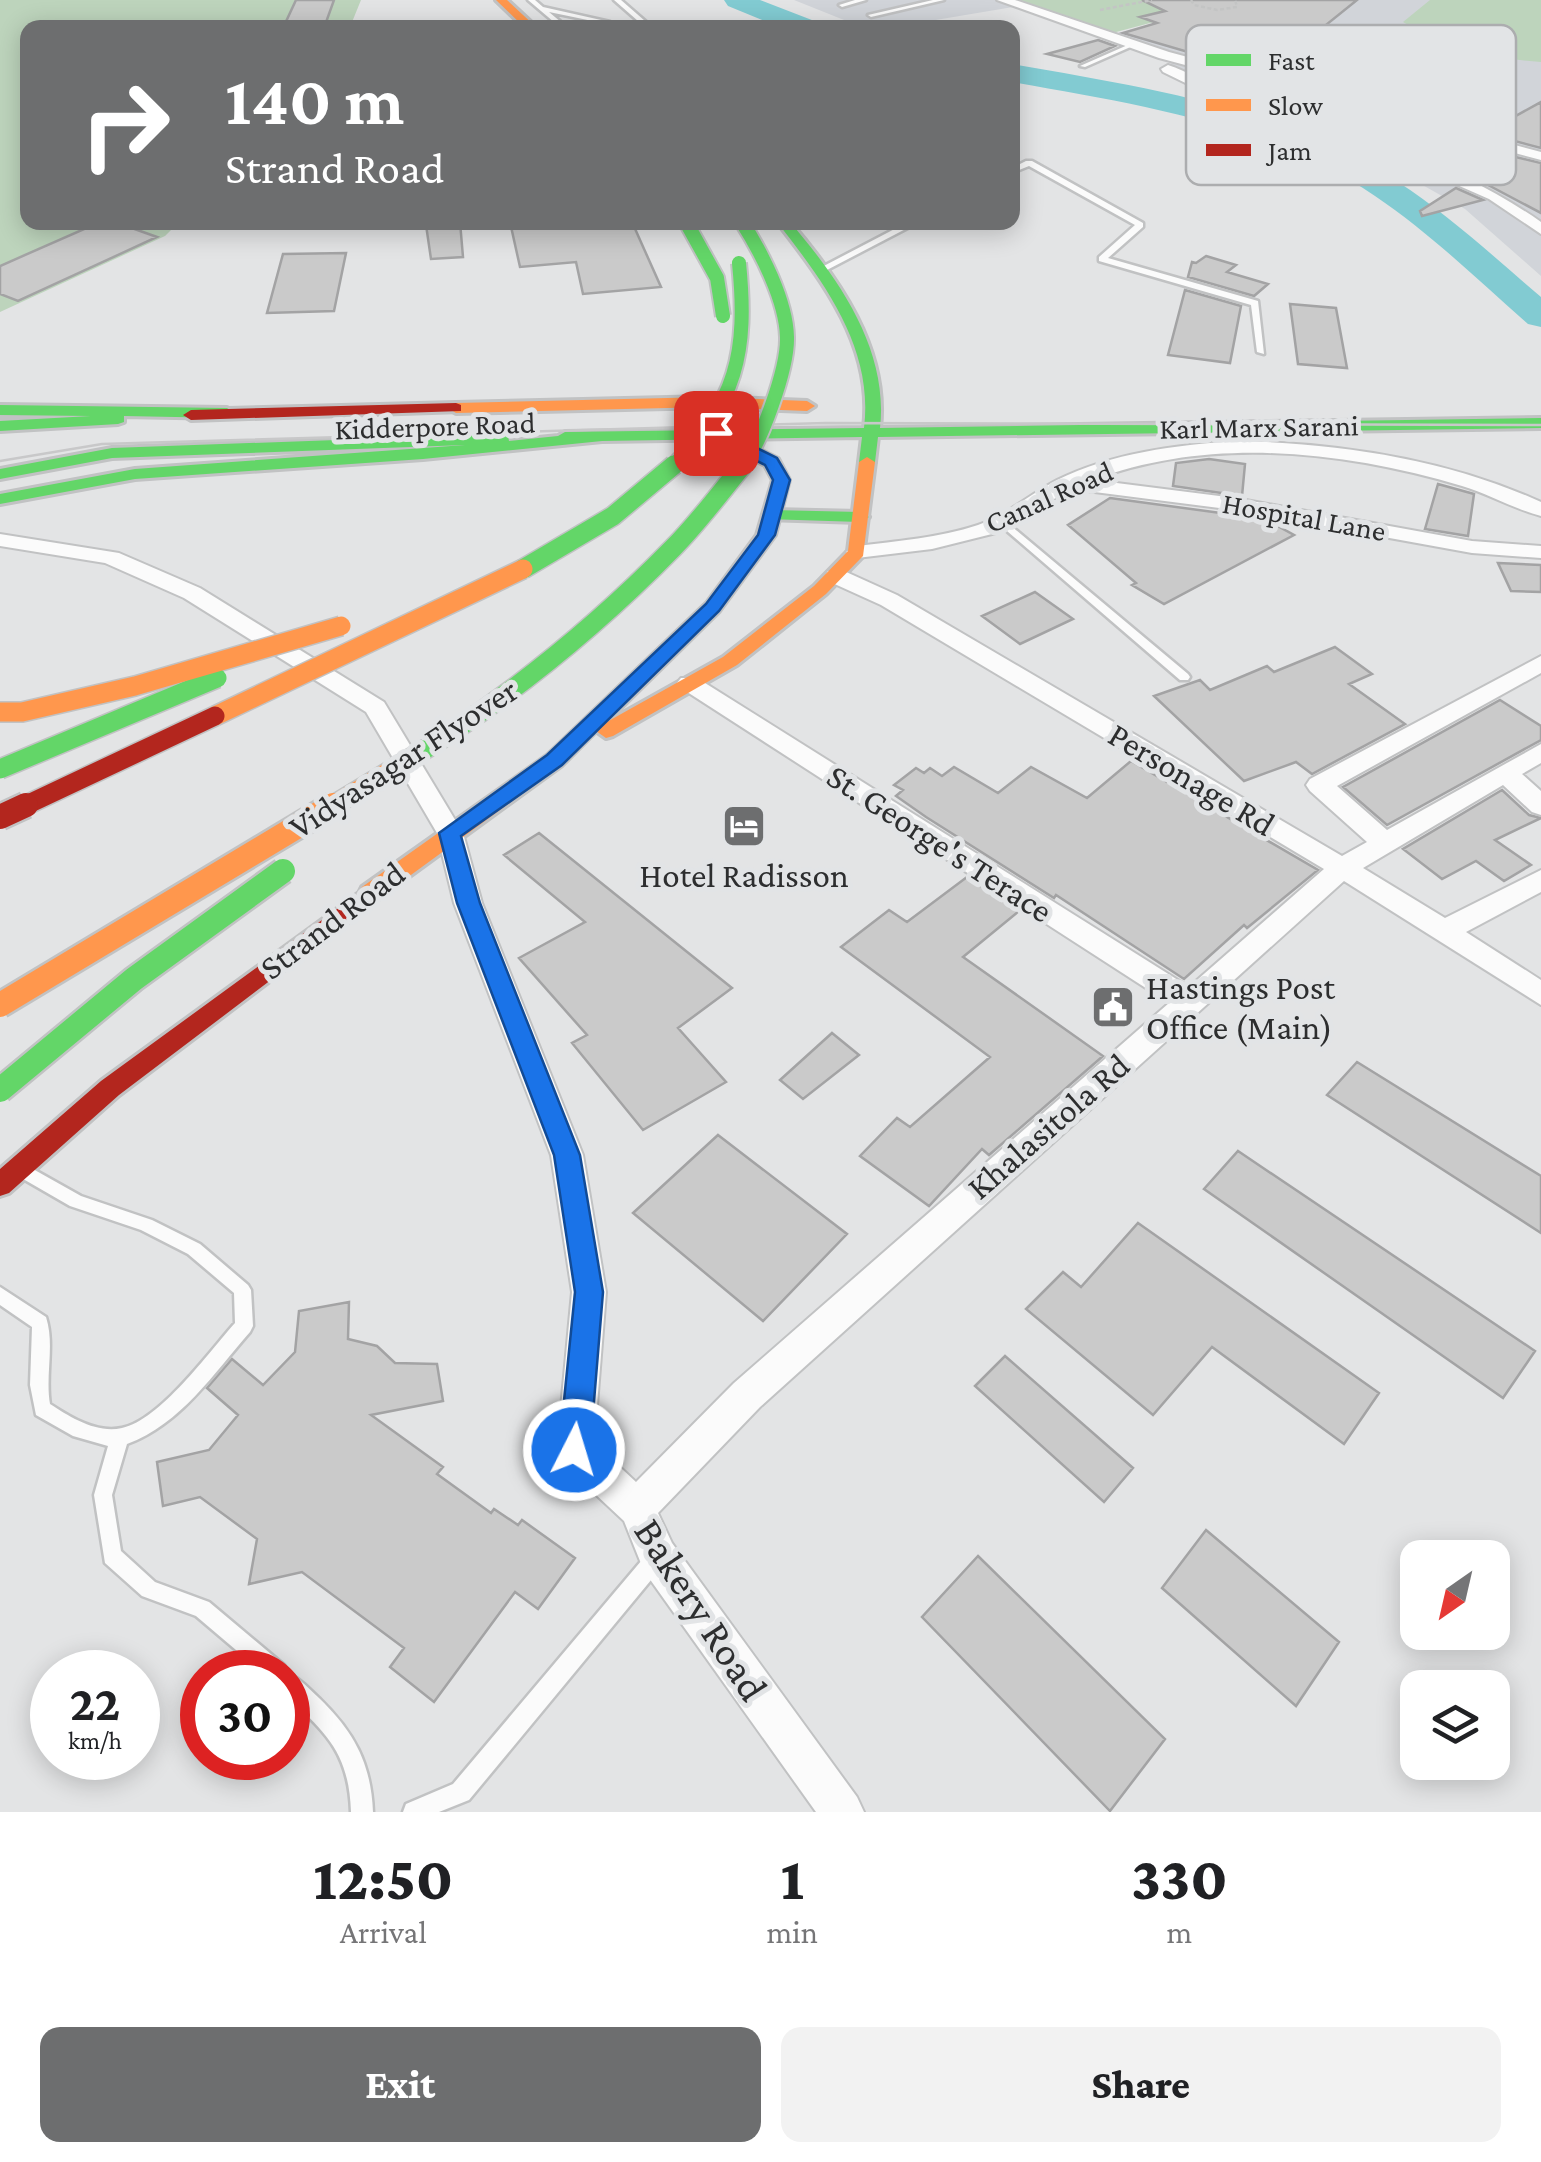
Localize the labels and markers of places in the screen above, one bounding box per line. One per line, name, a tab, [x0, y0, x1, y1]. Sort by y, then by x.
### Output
pin	[674, 391, 759, 476]
hotel icon: Hotel Radisson	[721, 803, 767, 849]
place label: Hotel Radisson	[639, 856, 849, 895]
place label: Hastings Post Office (Main)	[1146, 968, 1335, 1047]
public building icon: Hastings Post Office (Main)	[1090, 984, 1136, 1030]

